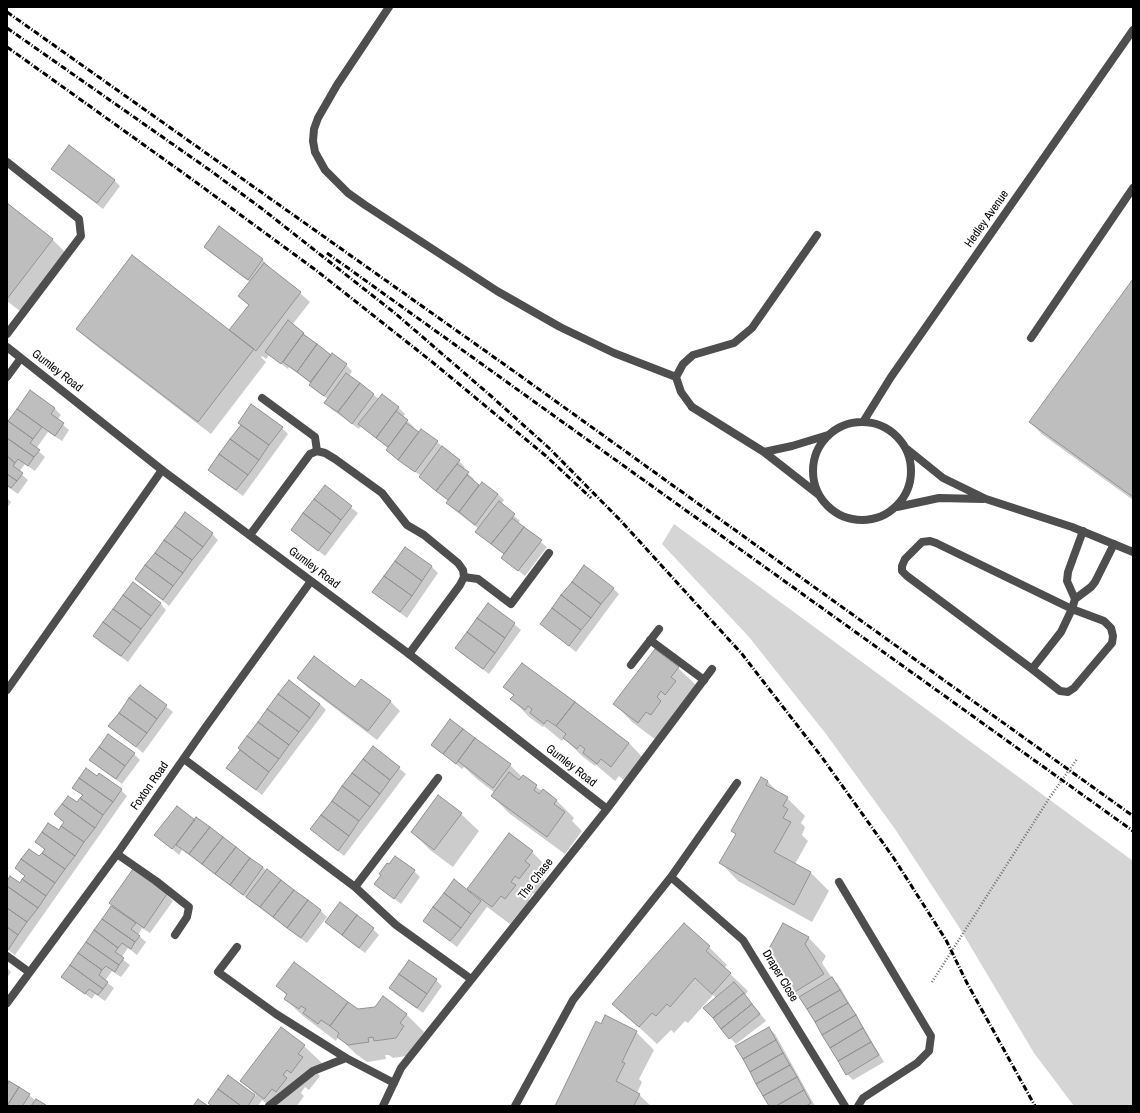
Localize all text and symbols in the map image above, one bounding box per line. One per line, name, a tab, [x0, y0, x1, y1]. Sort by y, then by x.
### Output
street label: Hedley Avenue	[962, 188, 1012, 250]
street label: Gumley Road	[29, 347, 85, 395]
street label: Gumley Road	[286, 544, 342, 592]
street label: Gumley Road	[543, 742, 599, 790]
street label: Foxton Road	[128, 759, 172, 813]
street label: The Chase	[516, 856, 556, 902]
street label: Draper Close	[759, 947, 801, 1005]

